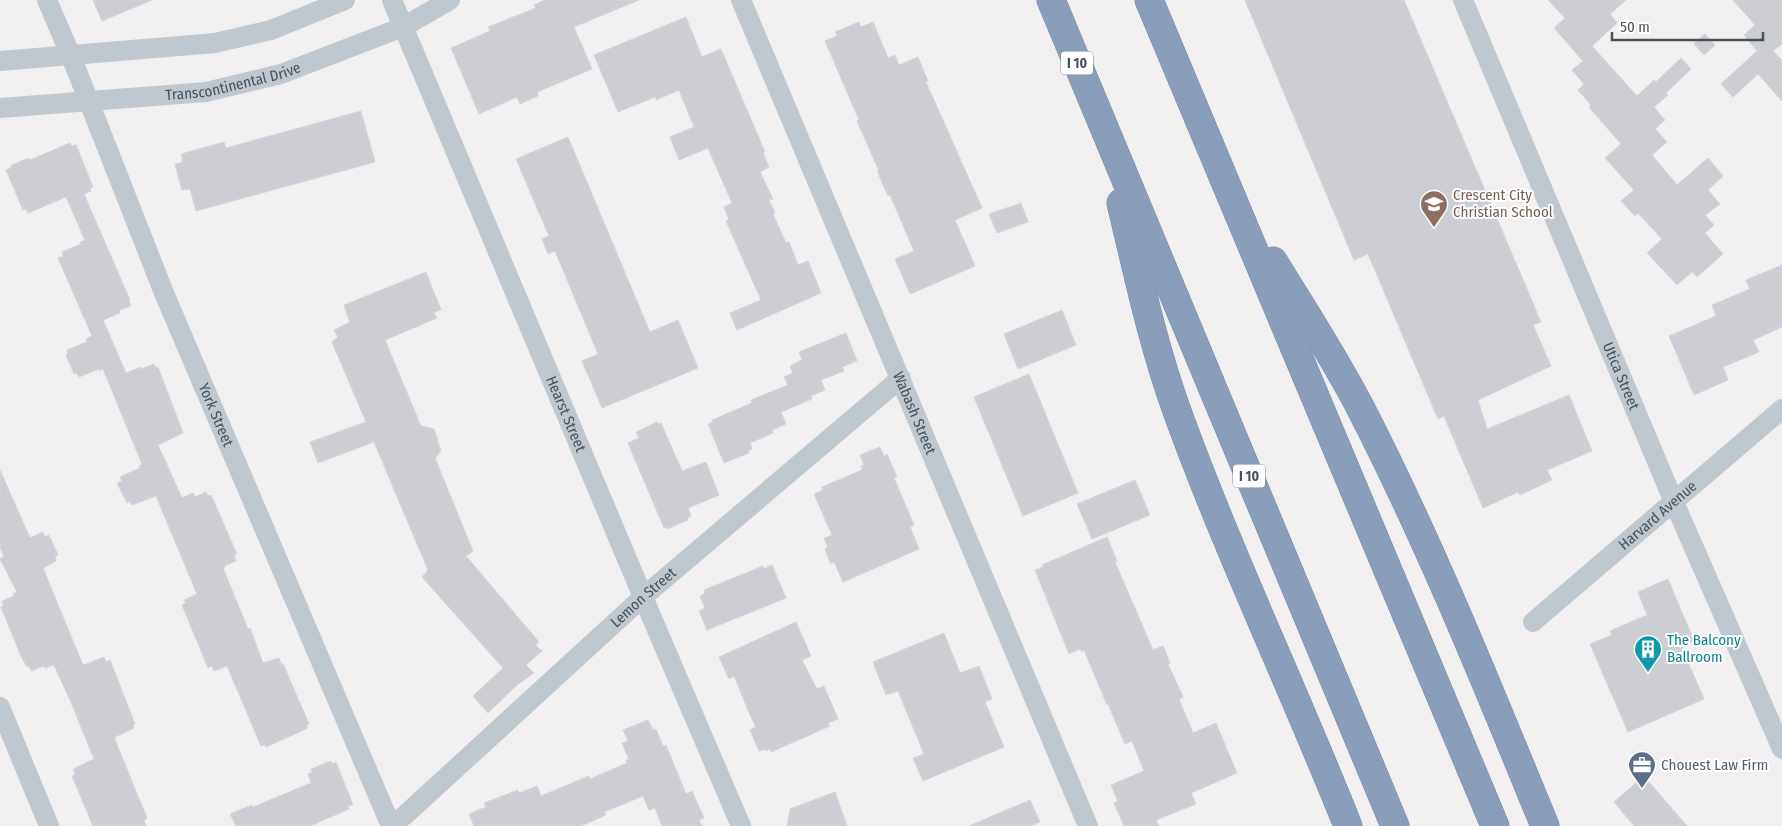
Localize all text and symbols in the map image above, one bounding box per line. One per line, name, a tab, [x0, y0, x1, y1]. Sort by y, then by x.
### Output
scale bar	[1612, 10, 1763, 42]
text: 50 m	[1620, 18, 1650, 36]
road number: I 10	[1061, 52, 1093, 74]
street label: Transcontinental Drive	[165, 58, 303, 104]
place label: Crescent City Christian School	[1453, 186, 1553, 221]
school or university icon: Crescent City Christian School	[1419, 189, 1449, 228]
street label: Utica Street	[1599, 340, 1643, 413]
street label: Wabash Street	[889, 369, 940, 457]
street label: Hearst Street	[542, 373, 590, 455]
street label: York Street	[194, 380, 237, 449]
road number: I 10	[1233, 464, 1265, 488]
street label: Harvard Avenue	[1615, 477, 1700, 554]
street label: Lemon Street	[607, 564, 680, 631]
place label: The Balcony Ballroom	[1667, 631, 1741, 666]
building icon: The Balcony Ballroom	[1633, 634, 1663, 673]
office icon: Chouest Law Firm	[1627, 750, 1657, 789]
place label: Chouest Law Firm	[1661, 756, 1768, 774]

